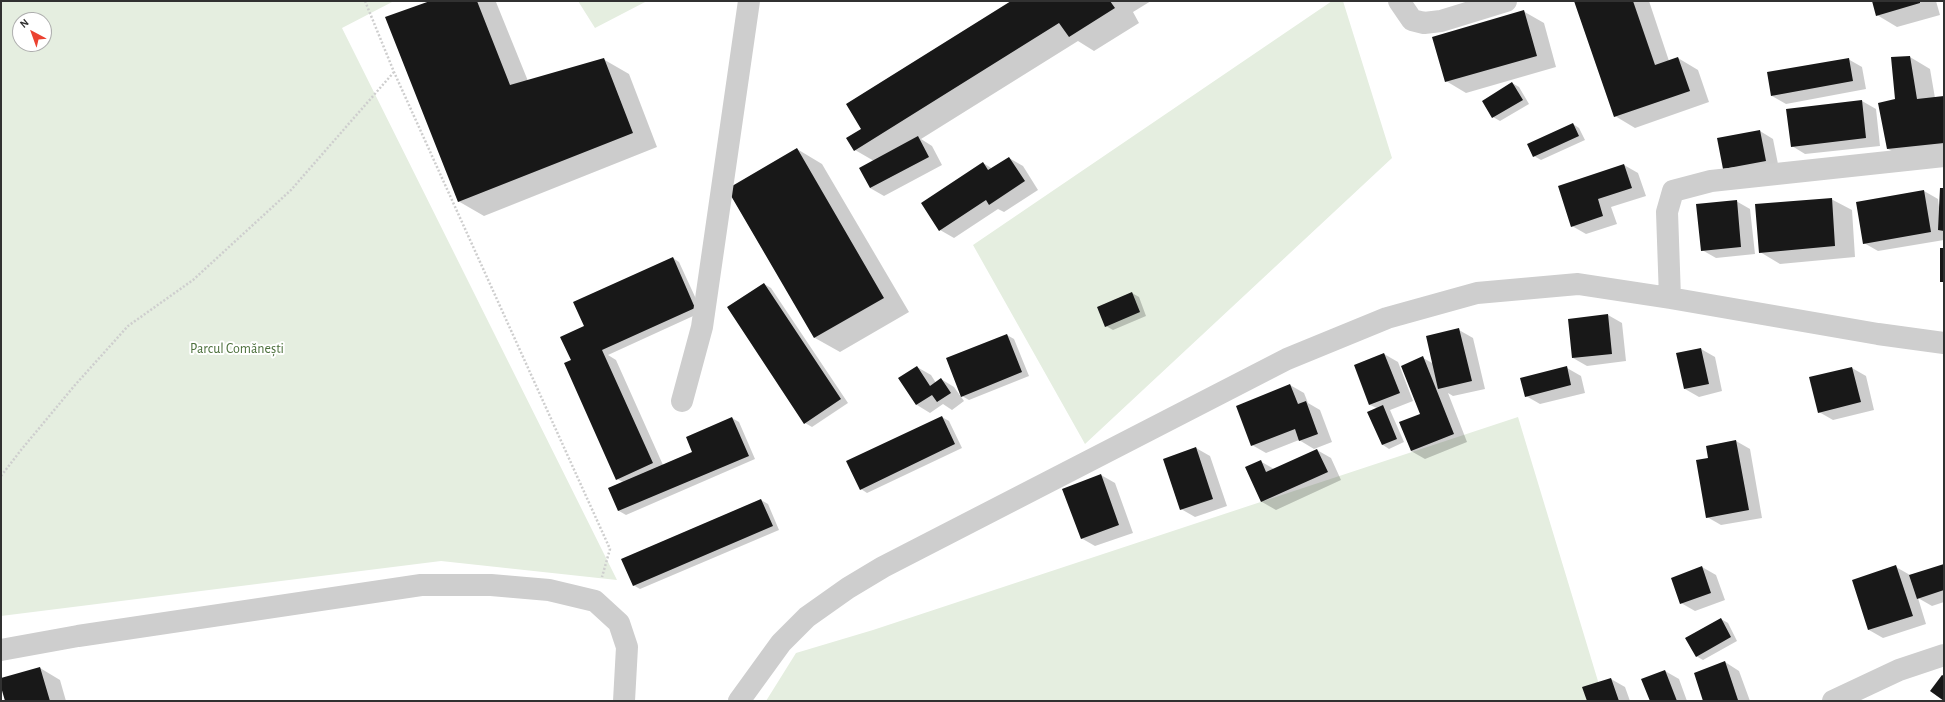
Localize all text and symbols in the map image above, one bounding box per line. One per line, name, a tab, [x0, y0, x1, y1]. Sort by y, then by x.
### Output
north arrow	[12, 12, 52, 52]
text: N	[18, 17, 31, 30]
park label: Parcul Comănești	[190, 341, 284, 357]

